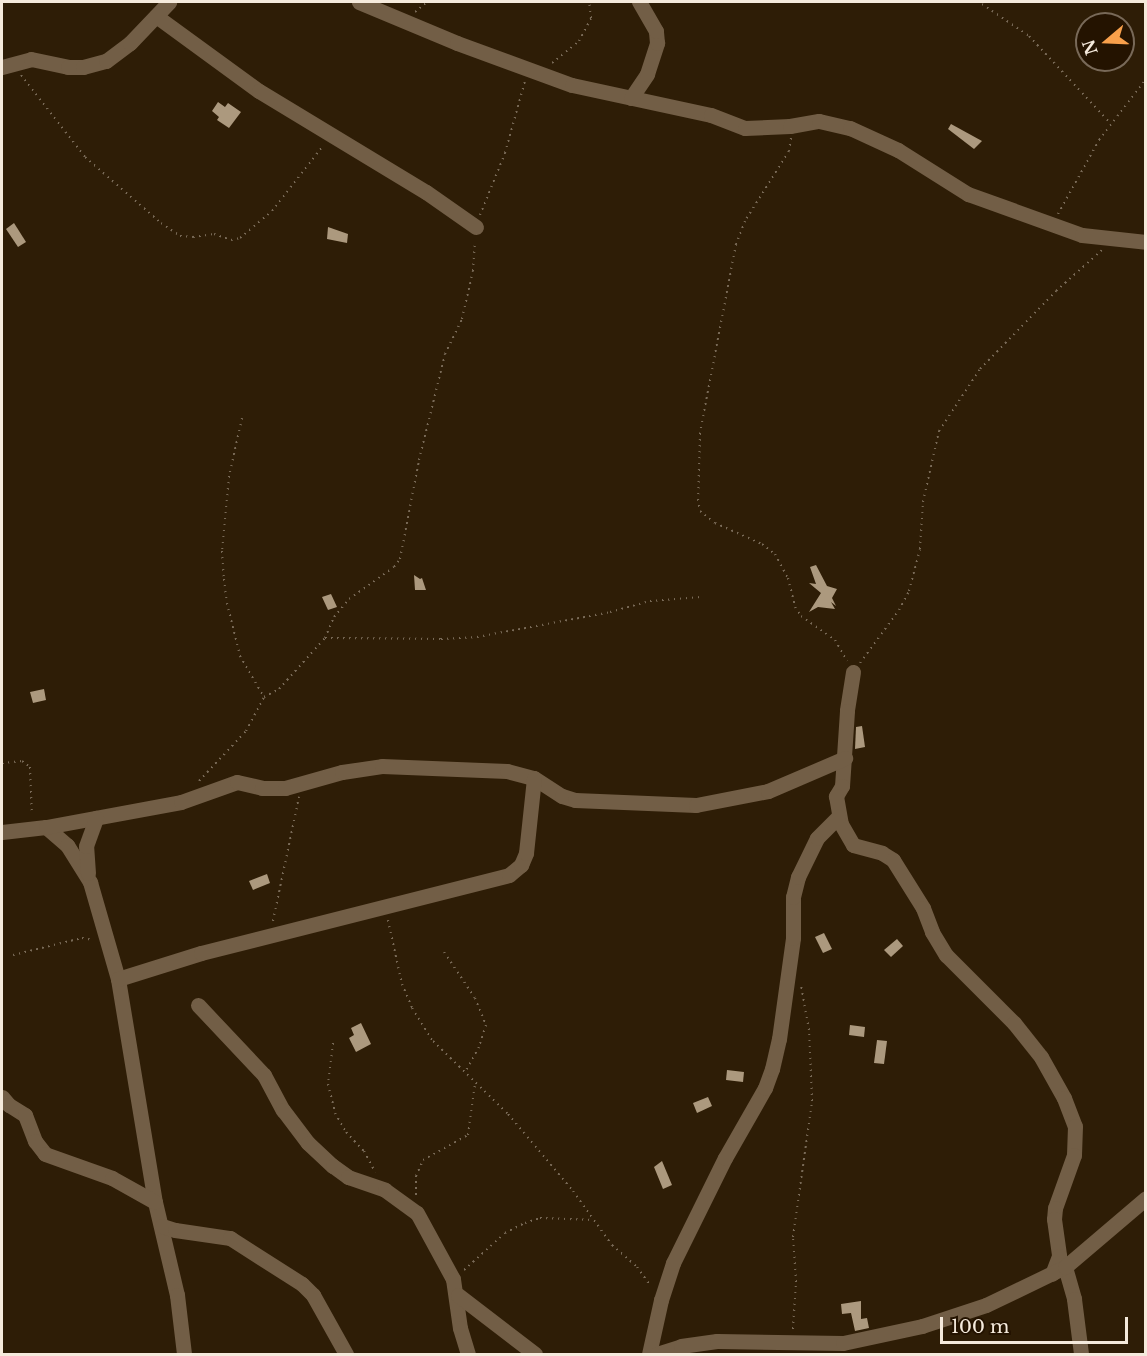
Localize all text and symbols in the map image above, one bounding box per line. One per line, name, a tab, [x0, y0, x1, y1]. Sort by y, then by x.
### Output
north arrow	[1075, 12, 1135, 72]
text: N	[1078, 37, 1102, 58]
scale bar	[943, 1305, 1130, 1343]
text: 100 m	[951, 1316, 1009, 1338]

